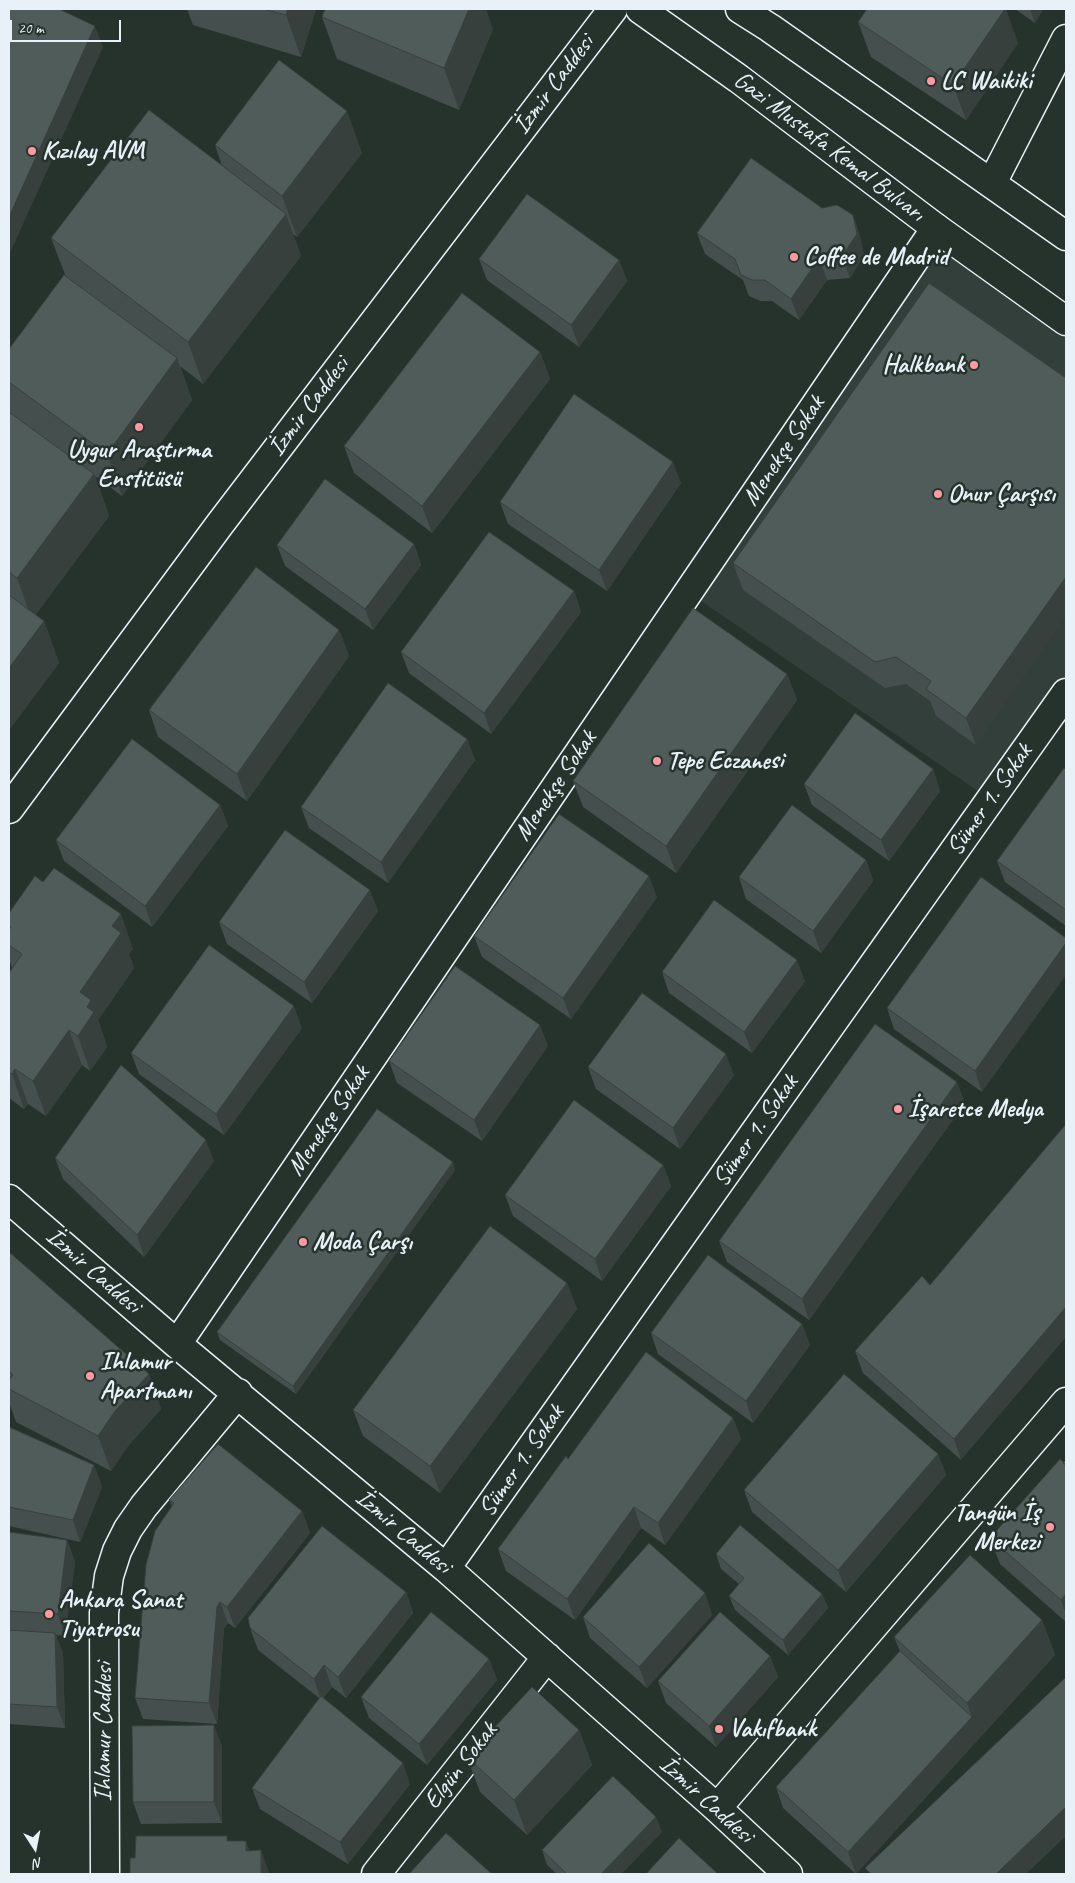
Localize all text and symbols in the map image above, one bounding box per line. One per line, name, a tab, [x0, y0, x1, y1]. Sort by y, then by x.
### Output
scale bar	[12, 10, 124, 42]
text: 20 m	[18, 19, 44, 38]
street label: İzmir Caddesi	[507, 29, 601, 141]
street label: Gazi Mustafa Kemal Bulvarı	[727, 65, 931, 229]
place label: LC Waikiki	[941, 66, 1032, 96]
marker: LC Waikiki	[925, 75, 937, 87]
place label: Kızılay AVM	[42, 136, 144, 166]
marker: Kızılay AVM	[26, 145, 38, 157]
place label: Coffee de Madrid	[804, 242, 948, 272]
marker: Coffee de Madrid	[788, 251, 800, 263]
place label: Halkbank	[883, 350, 964, 380]
street label: İzmir Caddesi	[262, 351, 356, 463]
marker: Halkbank	[968, 359, 980, 371]
street label: Menekşe Sokak	[736, 390, 832, 512]
marker: Uygur Araştırma Enstitüsü	[133, 421, 145, 433]
place label: Uygur Araştırma Enstitüsü	[67, 435, 211, 494]
place label: Onur Çarşısı	[948, 479, 1055, 509]
marker: Onur Çarşısı	[932, 488, 944, 500]
street label: Menekşe Sokak	[508, 725, 604, 847]
street label: Sümer 1. Sokak	[940, 738, 1040, 862]
place label: Tepe Eczanesi	[667, 746, 783, 776]
marker: Tepe Eczanesi	[651, 755, 663, 767]
street label: Menekşe Sokak	[281, 1060, 377, 1182]
street label: Sümer 1. Sokak	[706, 1069, 806, 1193]
place label: İşaretce Medya	[908, 1094, 1043, 1124]
marker: İşaretce Medya	[892, 1103, 904, 1115]
street label: İzmir Caddesi	[39, 1221, 147, 1321]
place label: Moda Çarşı	[313, 1227, 412, 1257]
marker: Moda Çarşı	[297, 1236, 309, 1248]
place label: Ihlamur Apartmanı	[100, 1347, 191, 1406]
marker: Ihlamur Apartmanı	[84, 1370, 96, 1382]
street label: Sümer 1. Sokak	[472, 1399, 572, 1523]
street label: İzmir Caddesi	[349, 1483, 457, 1581]
place label: Tangün İş Merkezi	[954, 1498, 1040, 1557]
marker: Tangün İş Merkezi	[1044, 1521, 1056, 1533]
place label: Ankara Sanat Tiyatrosu	[59, 1585, 182, 1644]
marker: Ankara Sanat Tiyatrosu	[43, 1608, 55, 1620]
street label: Ihlamur Caddesi	[89, 1662, 119, 1802]
place label: Vakıfbank	[729, 1714, 816, 1744]
street label: Elgün Sokak	[418, 1717, 504, 1815]
marker: Vakıfbank	[713, 1723, 725, 1735]
street label: İzmir Caddesi	[653, 1750, 759, 1850]
north arrow	[10, 1823, 60, 1873]
text: N	[32, 1854, 44, 1872]

